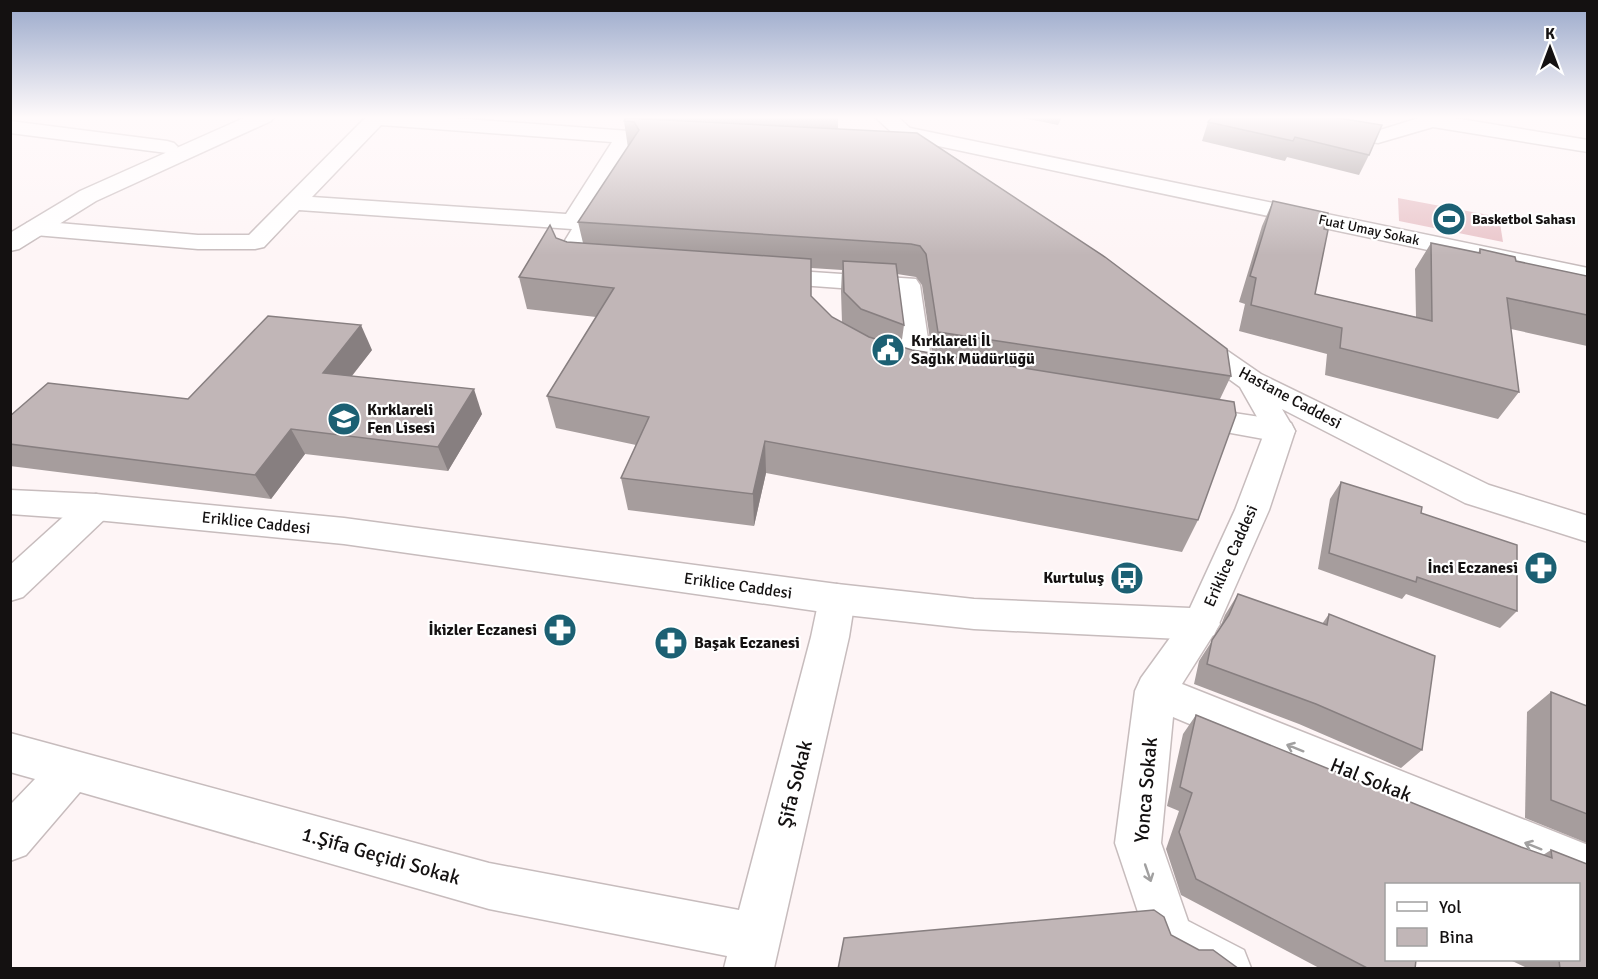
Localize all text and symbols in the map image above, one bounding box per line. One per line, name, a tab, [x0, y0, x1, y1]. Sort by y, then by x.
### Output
north arrow	[1520, 18, 1580, 78]
text: K	[1545, 24, 1555, 44]
sports icon: Basketbol Sahası	[1431, 201, 1467, 237]
street label: Fuat Umay Sokak	[1317, 211, 1421, 249]
place label: Basketbol Sahası	[1472, 211, 1576, 228]
place label: Kırklareli İl Sağlık Müdürlüğü	[911, 331, 1035, 369]
public building icon: Kırklareli İl Sağlık Müdürlüğü	[870, 332, 906, 368]
street label: Hastane Caddesi	[1235, 362, 1345, 434]
place label: Kırklareli Fen Lisesi	[367, 400, 435, 438]
school or university icon: Kırklareli Fen Lisesi	[326, 401, 362, 437]
street label: Eriklice Caddesi	[1200, 502, 1262, 610]
street label: Eriklice Caddesi	[201, 507, 311, 539]
pharmacy icon: İnci Eczanesi	[1523, 550, 1559, 586]
place label: İnci Eczanesi	[1428, 558, 1518, 578]
bus stop icon: Kurtuluş	[1109, 560, 1145, 596]
street label: Eriklice Caddesi	[683, 568, 793, 604]
place label: Kurtuluş	[1043, 568, 1104, 588]
pharmacy icon: İkizler Eczanesi	[542, 612, 578, 648]
place label: İkizler Eczanesi	[428, 620, 537, 640]
pharmacy icon: Başak Eczanesi	[653, 625, 689, 661]
place label: Başak Eczanesi	[694, 633, 800, 653]
street label: Yonca Sokak	[1129, 736, 1163, 844]
street label: Şifa Sokak	[772, 738, 818, 830]
one-way arrow	[1286, 742, 1304, 753]
street label: Hal Sokak	[1327, 752, 1415, 808]
street label: 1.Şifa Geçidi Sokak	[299, 821, 463, 891]
one-way arrow	[1525, 840, 1543, 851]
one-way arrow	[1143, 863, 1154, 882]
legend	[1385, 883, 1580, 961]
text: Yol	[1439, 896, 1462, 918]
text: Bina	[1439, 926, 1474, 948]

